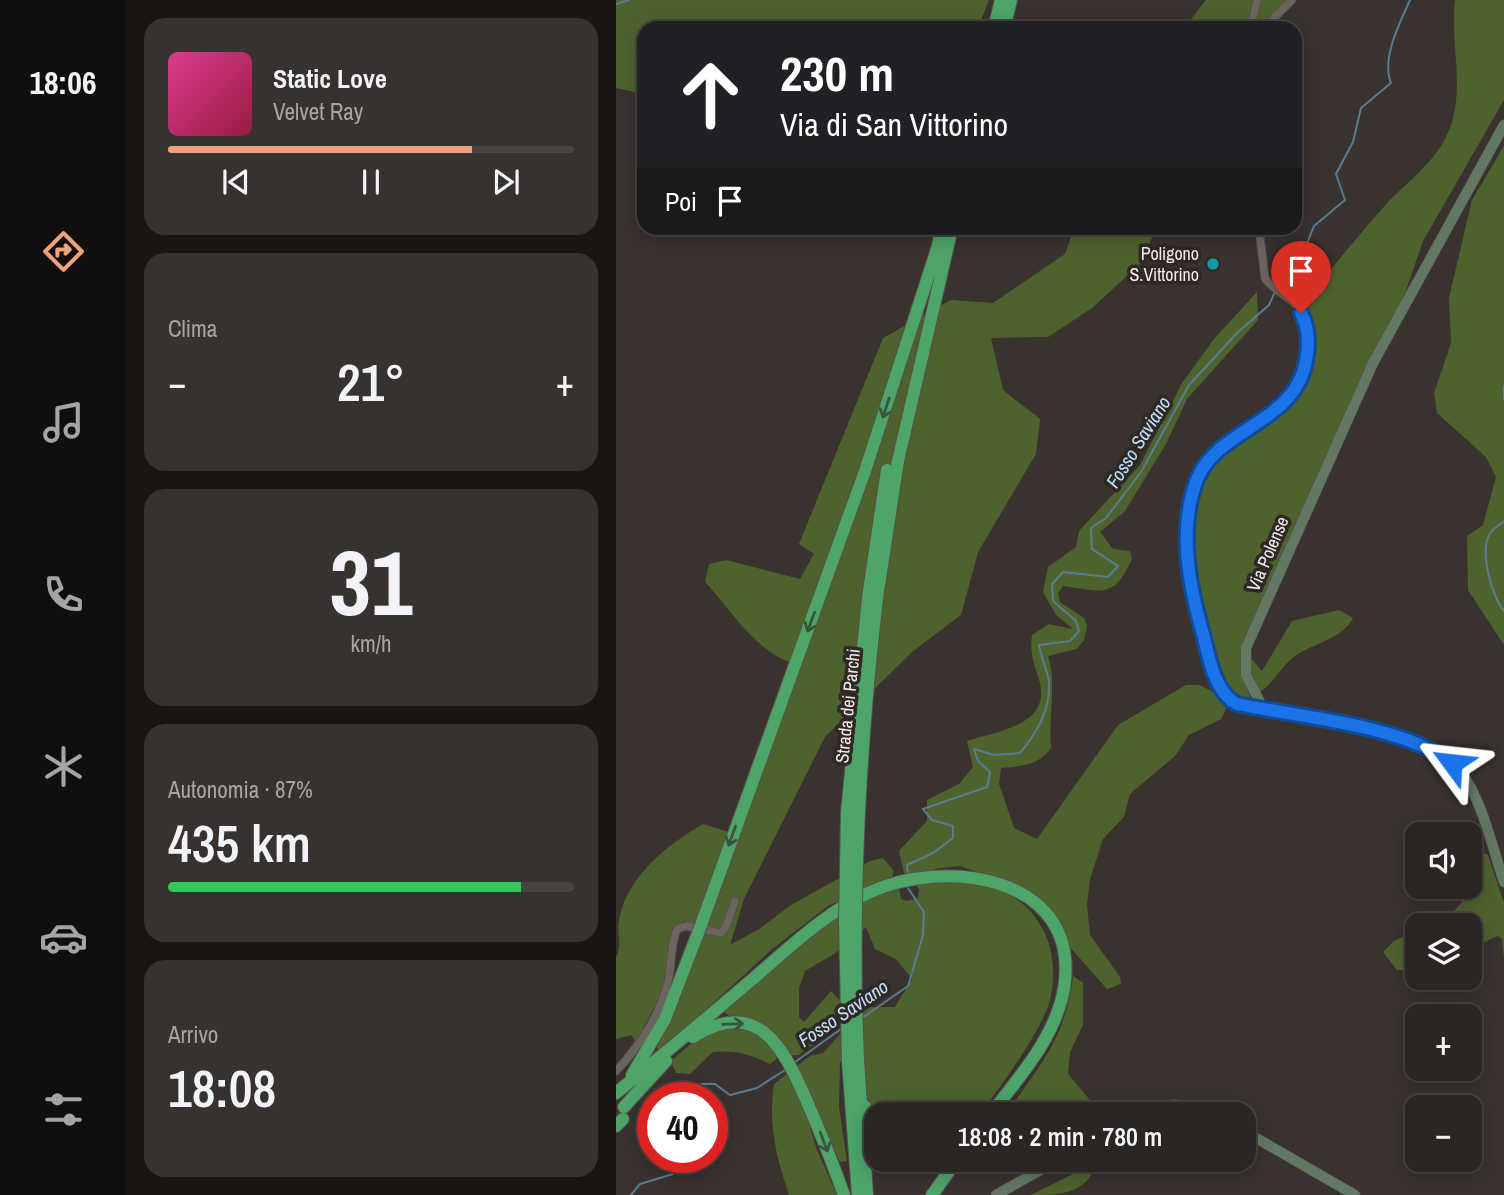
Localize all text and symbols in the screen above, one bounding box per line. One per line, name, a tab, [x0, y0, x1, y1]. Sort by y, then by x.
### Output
text: 230 m	[780, 40, 894, 106]
icon: ahead	[665, 49, 756, 140]
text: 18:06	[29, 61, 97, 104]
text: Static Love	[273, 61, 387, 96]
text: Velvet Ray	[273, 96, 363, 127]
text: Via di San Vittorino	[780, 103, 1008, 146]
icon: previous	[217, 163, 255, 201]
icon: pause	[352, 163, 390, 201]
icon: next	[487, 163, 525, 201]
icon: arrive	[711, 182, 749, 220]
text: Poi	[665, 184, 697, 219]
icon: directions	[39, 227, 88, 276]
place label: Poligono S.Vittorino	[1130, 241, 1199, 287]
pin	[1271, 241, 1331, 313]
icon: arrive	[1282, 252, 1320, 290]
marker: Poligono S.Vittorino	[1205, 256, 1221, 272]
text: Clima	[168, 313, 217, 344]
text: 21°	[337, 347, 405, 417]
text: −	[168, 357, 186, 408]
text: +	[556, 357, 574, 408]
water label: Fosso Saviano	[1100, 391, 1177, 493]
one-way arrow	[878, 396, 891, 418]
icon: music	[39, 398, 88, 447]
street label: Via Polense	[1241, 512, 1295, 595]
text: 31	[330, 521, 413, 643]
icon: phone	[39, 570, 88, 619]
one-way arrow	[803, 611, 816, 633]
text: km/h	[351, 628, 391, 659]
street label: Strada dei Parchi	[829, 648, 866, 764]
position arrow	[1415, 726, 1489, 800]
icon: climate	[39, 742, 88, 791]
text: Autonomia · 87%	[168, 774, 313, 805]
text: 435 km	[168, 808, 311, 878]
map controls	[1405, 822, 1482, 1172]
button: sound	[1405, 822, 1482, 899]
one-way arrow	[725, 825, 738, 847]
icon: car	[39, 913, 88, 962]
button: layers	[1405, 913, 1482, 990]
water label: Fosso Saviano	[793, 973, 893, 1053]
button: +	[1405, 1004, 1482, 1081]
one-way arrow	[721, 1017, 744, 1031]
text: Arrivo	[168, 1019, 218, 1050]
text: 18:08	[168, 1053, 276, 1123]
speed limit sign: 40	[637, 1082, 728, 1173]
icon: filters	[39, 1085, 88, 1134]
button: −	[1405, 1095, 1482, 1172]
text: 18:08 · 2 min · 780 m	[958, 1119, 1162, 1154]
one-way arrow	[819, 1131, 832, 1152]

